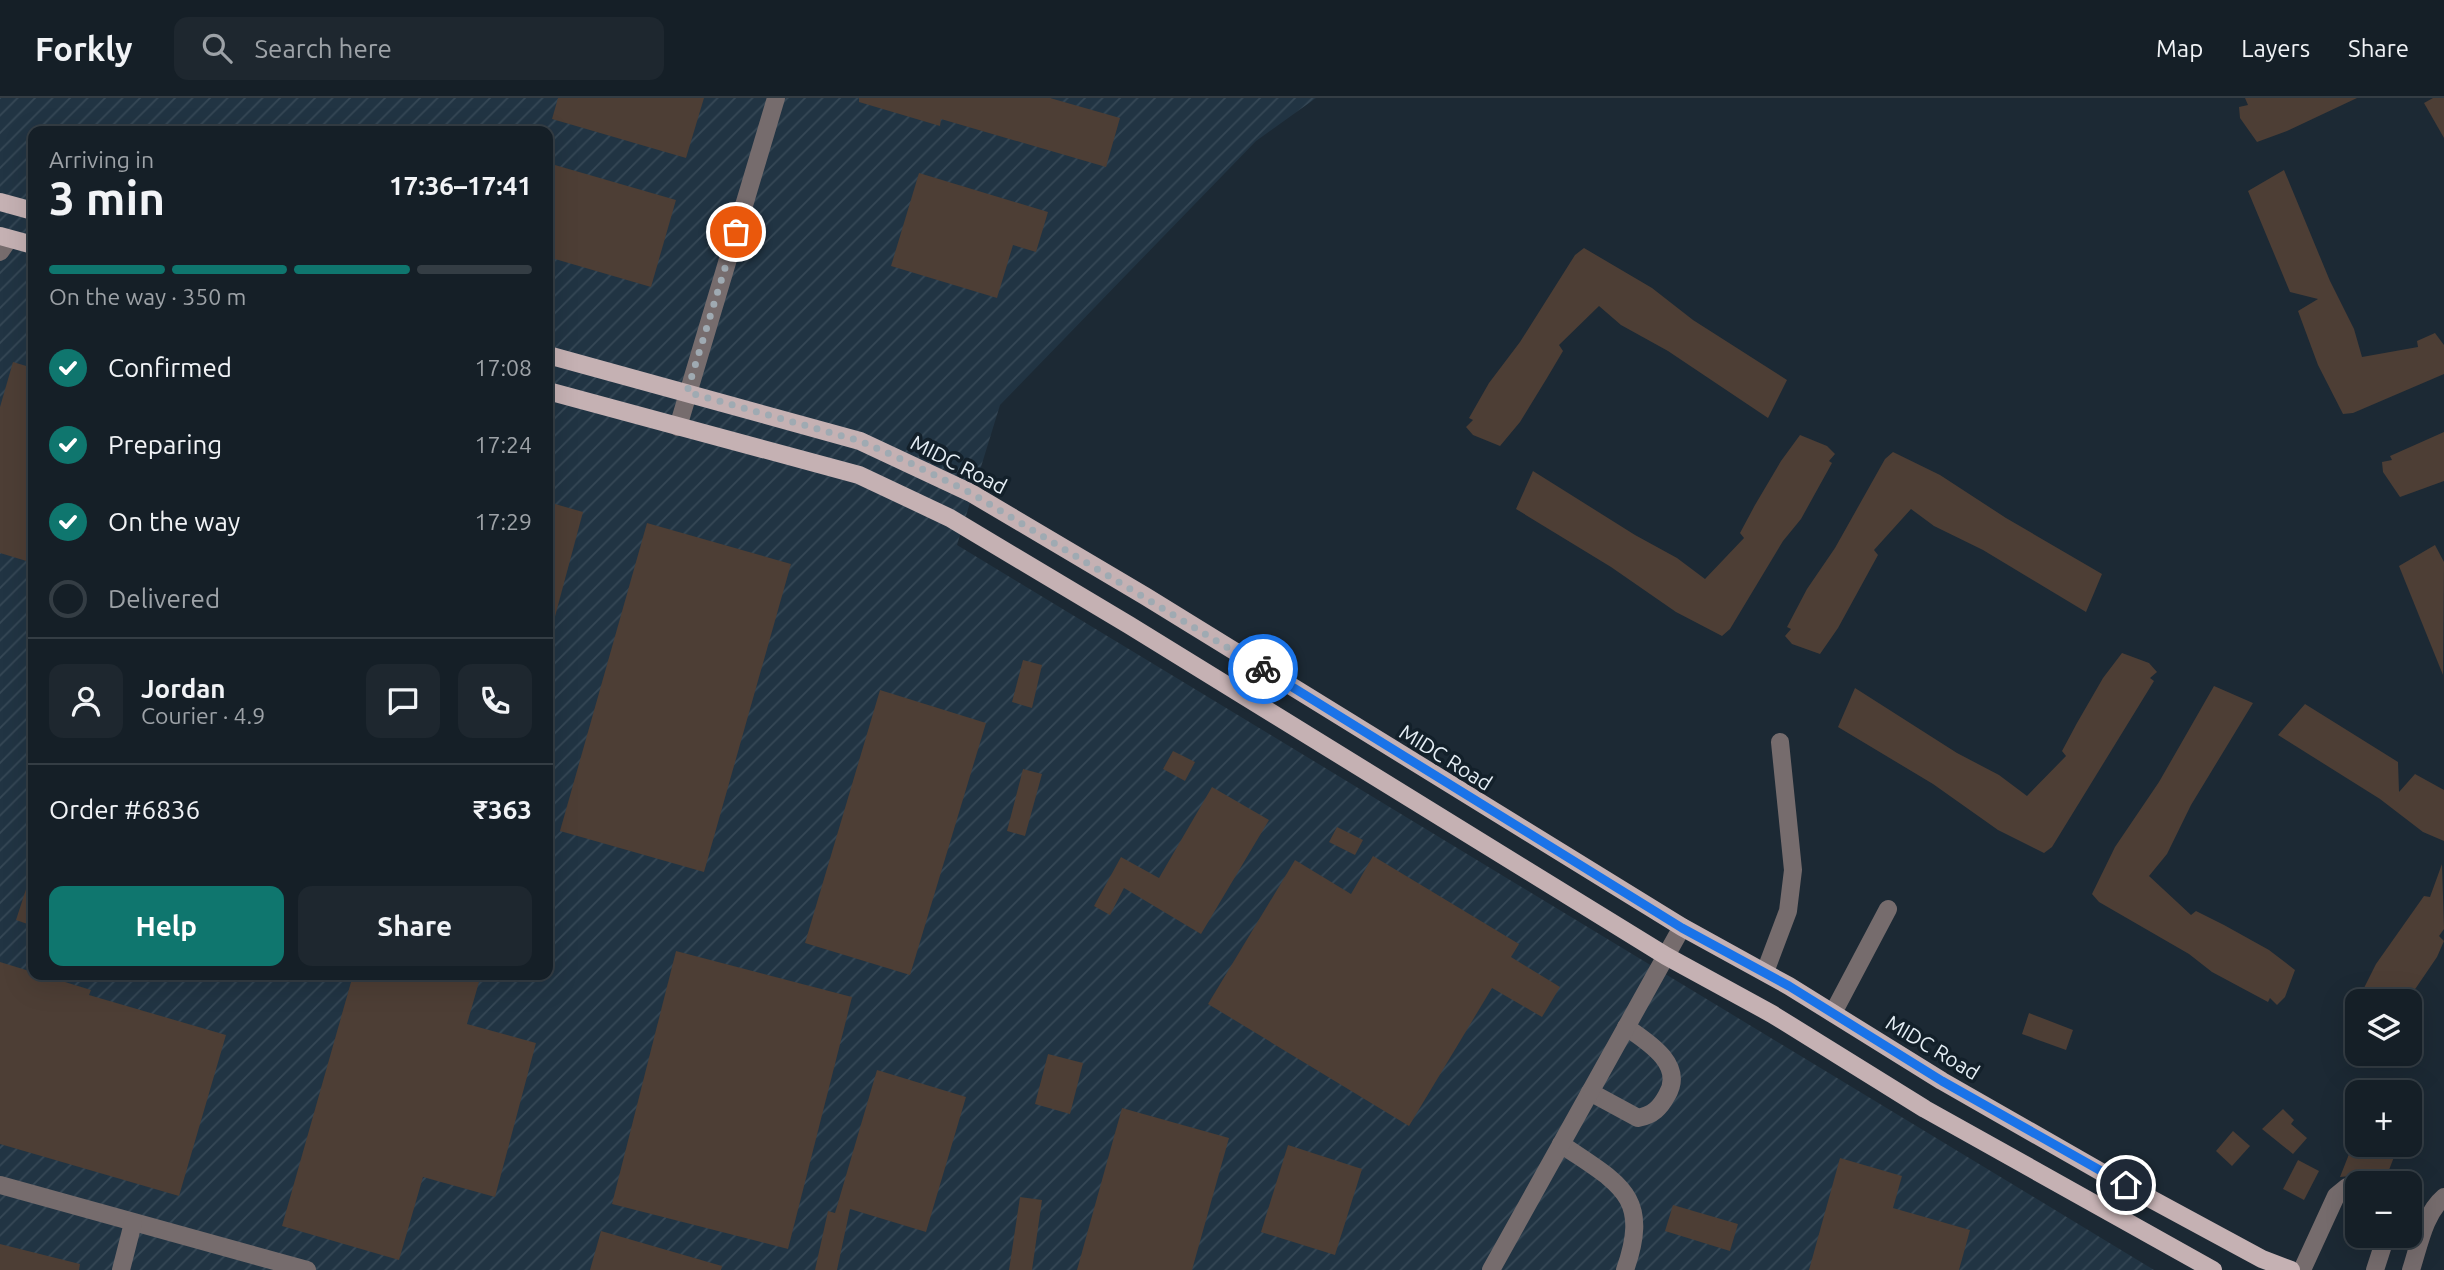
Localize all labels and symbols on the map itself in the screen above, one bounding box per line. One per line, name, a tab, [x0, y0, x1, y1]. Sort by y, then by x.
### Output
pin	[706, 202, 766, 262]
street label: MIDC Road	[907, 430, 1011, 498]
courier	[1228, 634, 1298, 704]
street label: MIDC Road	[1395, 719, 1497, 795]
street label: MIDC Road	[1882, 1010, 1984, 1084]
pin	[2096, 1155, 2156, 1215]

